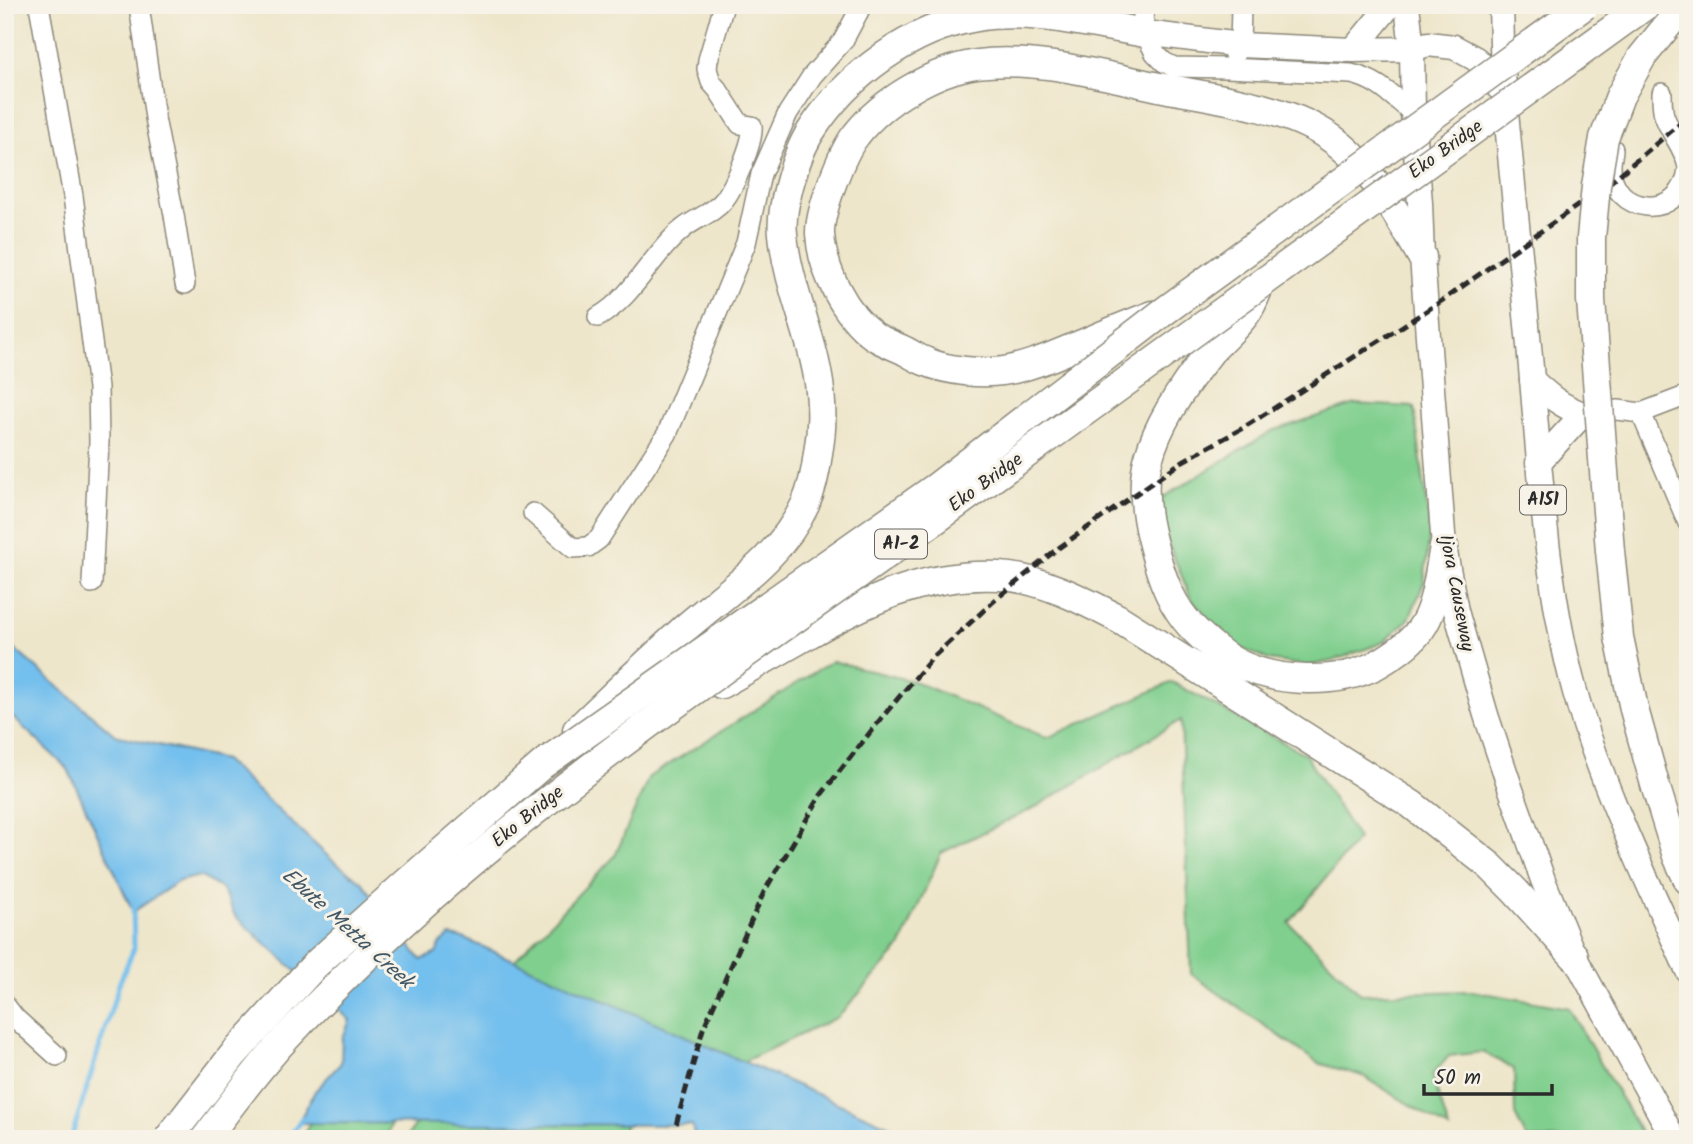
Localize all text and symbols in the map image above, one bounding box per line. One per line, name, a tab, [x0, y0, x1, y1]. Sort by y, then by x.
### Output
street label: Eko Bridge	[1402, 112, 1490, 187]
street label: Eko Bridge	[942, 445, 1030, 520]
road number: A151	[1520, 486, 1566, 514]
road number: A1-2	[875, 530, 927, 558]
street label: Ijora Causeway	[1430, 532, 1482, 655]
street label: Eko Bridge	[485, 778, 571, 856]
water label: Ebute Metta Creek	[273, 860, 423, 1000]
scale bar	[1424, 1053, 1551, 1097]
text: 50 m	[1434, 1062, 1481, 1095]

